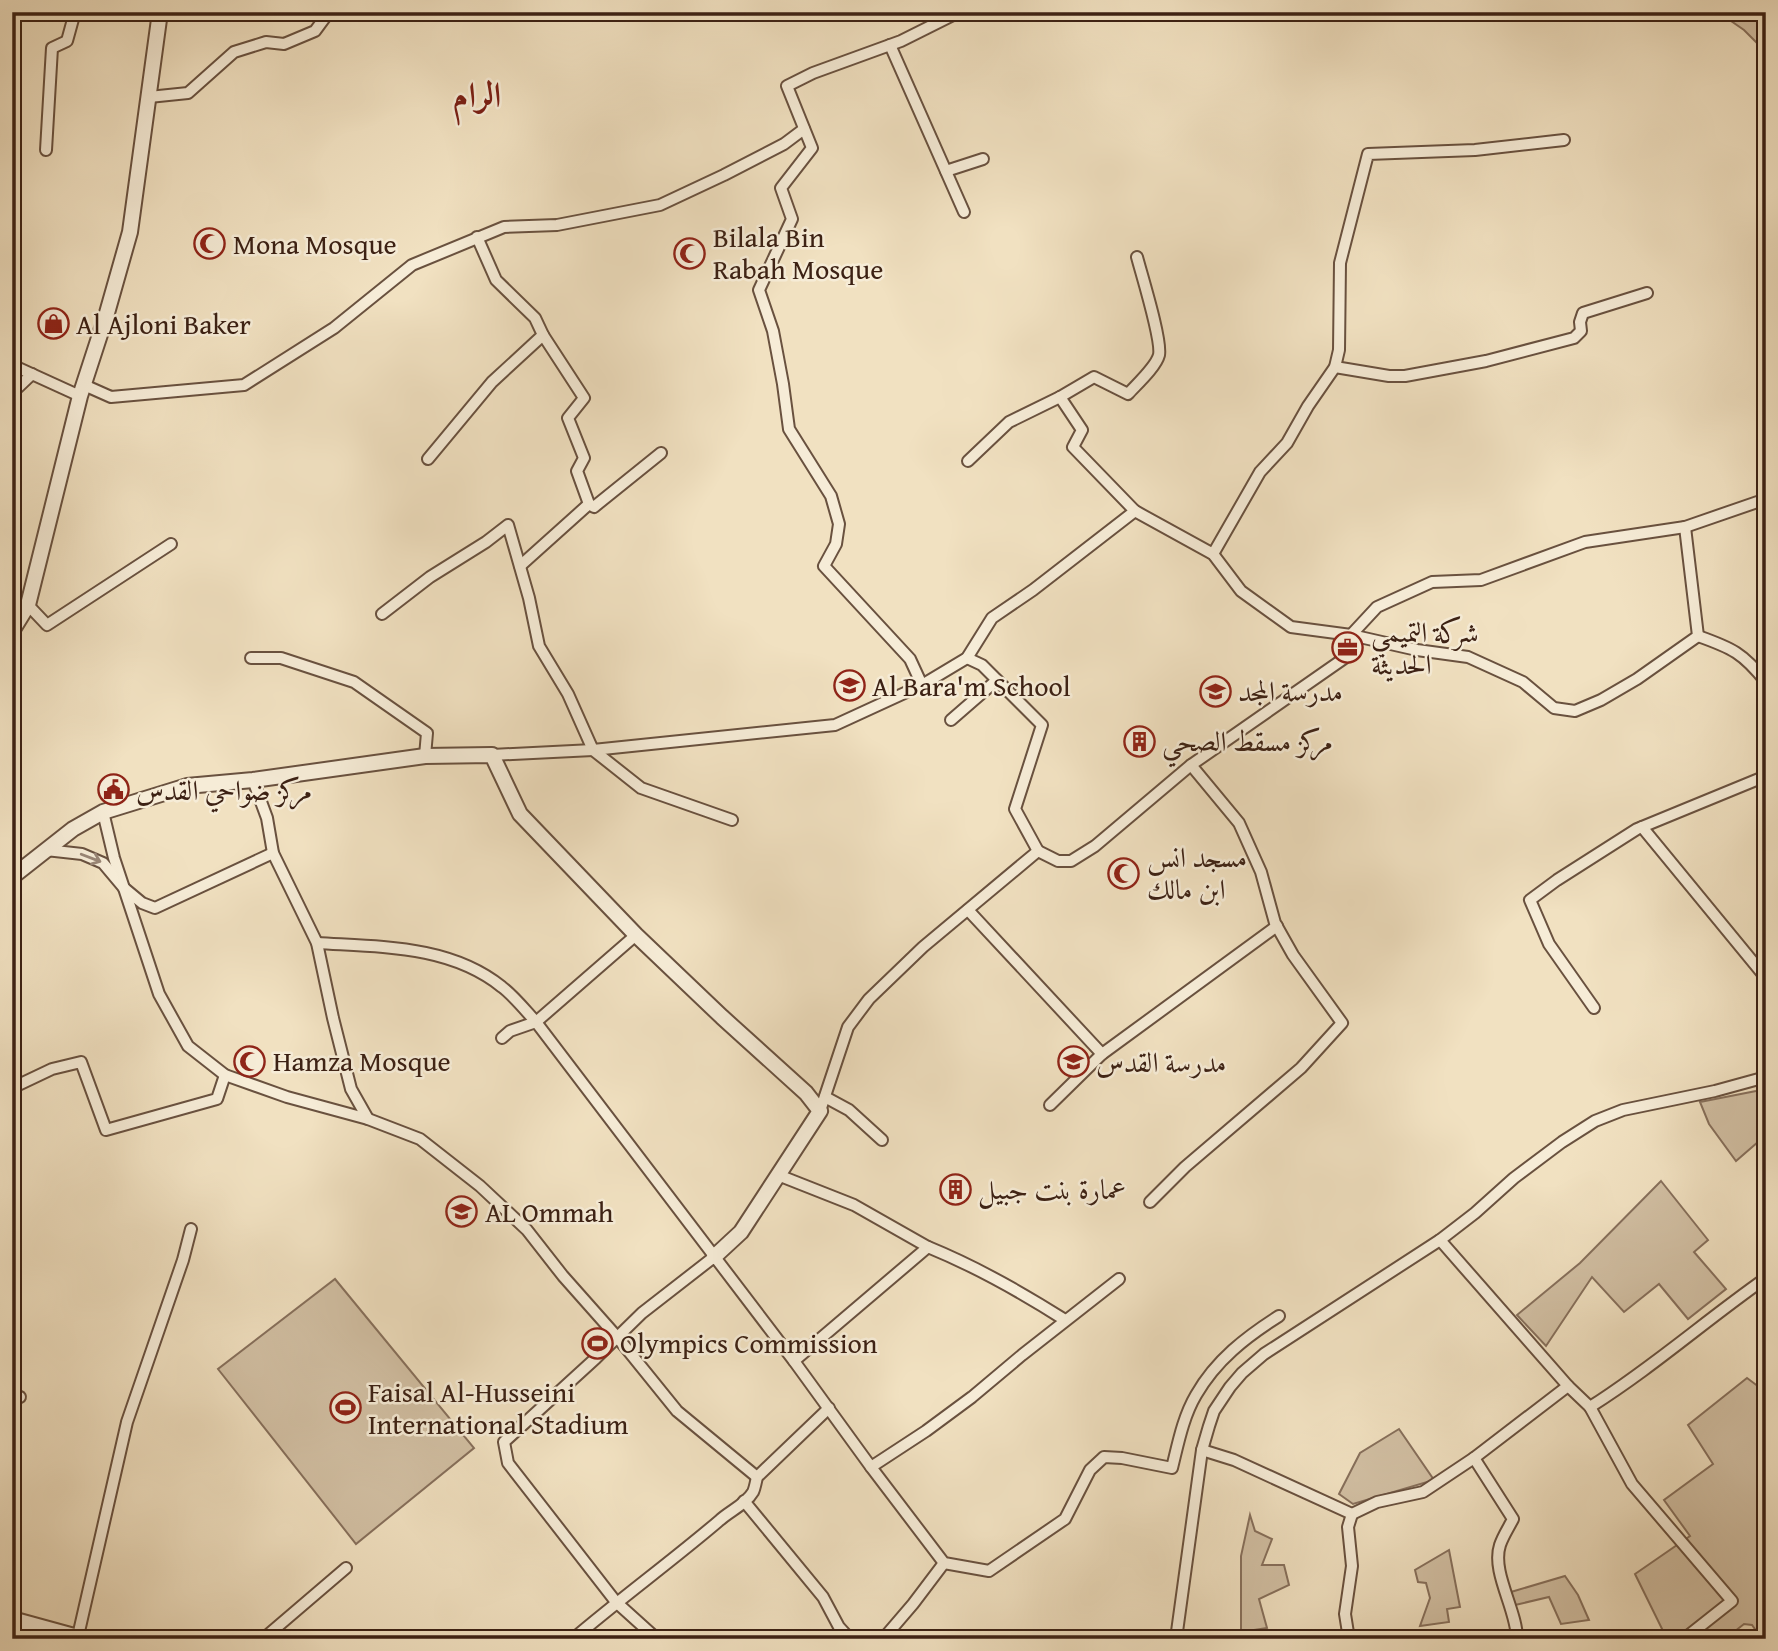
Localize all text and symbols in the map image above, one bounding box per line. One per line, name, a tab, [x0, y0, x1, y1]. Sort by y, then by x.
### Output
district label: الرام	[453, 69, 501, 126]
place label: Bilala Bin Rabah Mosque	[713, 216, 883, 289]
place label: Mona Mosque	[233, 223, 397, 264]
mosque icon: Mona Mosque	[193, 227, 227, 261]
mosque icon: Bilala Bin Rabah Mosque	[673, 236, 707, 270]
place label: Al Ajloni Baker	[76, 303, 251, 344]
shop icon: Al Ajloni Baker	[36, 307, 70, 341]
place label: شركة التميمي الحديثة	[1371, 611, 1479, 684]
office icon: شركة التميمي الحديثة	[1331, 631, 1365, 665]
place label: Al Bara'm School	[872, 665, 1071, 706]
school or university icon: Al Bara'm School	[832, 669, 866, 703]
place label: مدرسة المجد	[1238, 670, 1343, 711]
school or university icon: مدرسة المجد	[1198, 674, 1232, 708]
place label: مركز مسقط الصحي	[1162, 720, 1333, 768]
building icon: مركز مسقط الصحي	[1122, 724, 1156, 758]
place label: مركز ضواحي القدس	[136, 769, 312, 813]
public building icon: مركز ضواحي القدس	[96, 773, 130, 807]
place label: مسجد انس ابن مالك	[1147, 836, 1247, 909]
one-way arrow	[79, 853, 101, 865]
mosque icon: مسجد انس ابن مالك	[1107, 856, 1141, 890]
place label: Hamza Mosque	[273, 1040, 451, 1081]
place label: مدرسة القدس	[1096, 1041, 1226, 1082]
mosque icon: Hamza Mosque	[233, 1044, 267, 1078]
school or university icon: مدرسة القدس	[1056, 1045, 1090, 1079]
place label: عمارة بنت جبيل	[978, 1168, 1126, 1209]
building icon: عمارة بنت جبيل	[938, 1172, 972, 1206]
place label: AL Ommah	[485, 1191, 614, 1232]
school or university icon: AL Ommah	[445, 1195, 479, 1229]
place label: Olympics Commission	[620, 1322, 878, 1363]
sports icon: Olympics Commission	[580, 1326, 614, 1360]
place label: Faisal Al-Husseini International Stadium	[368, 1371, 629, 1444]
sports icon: Faisal Al-Husseini International Stadium	[328, 1391, 362, 1425]

